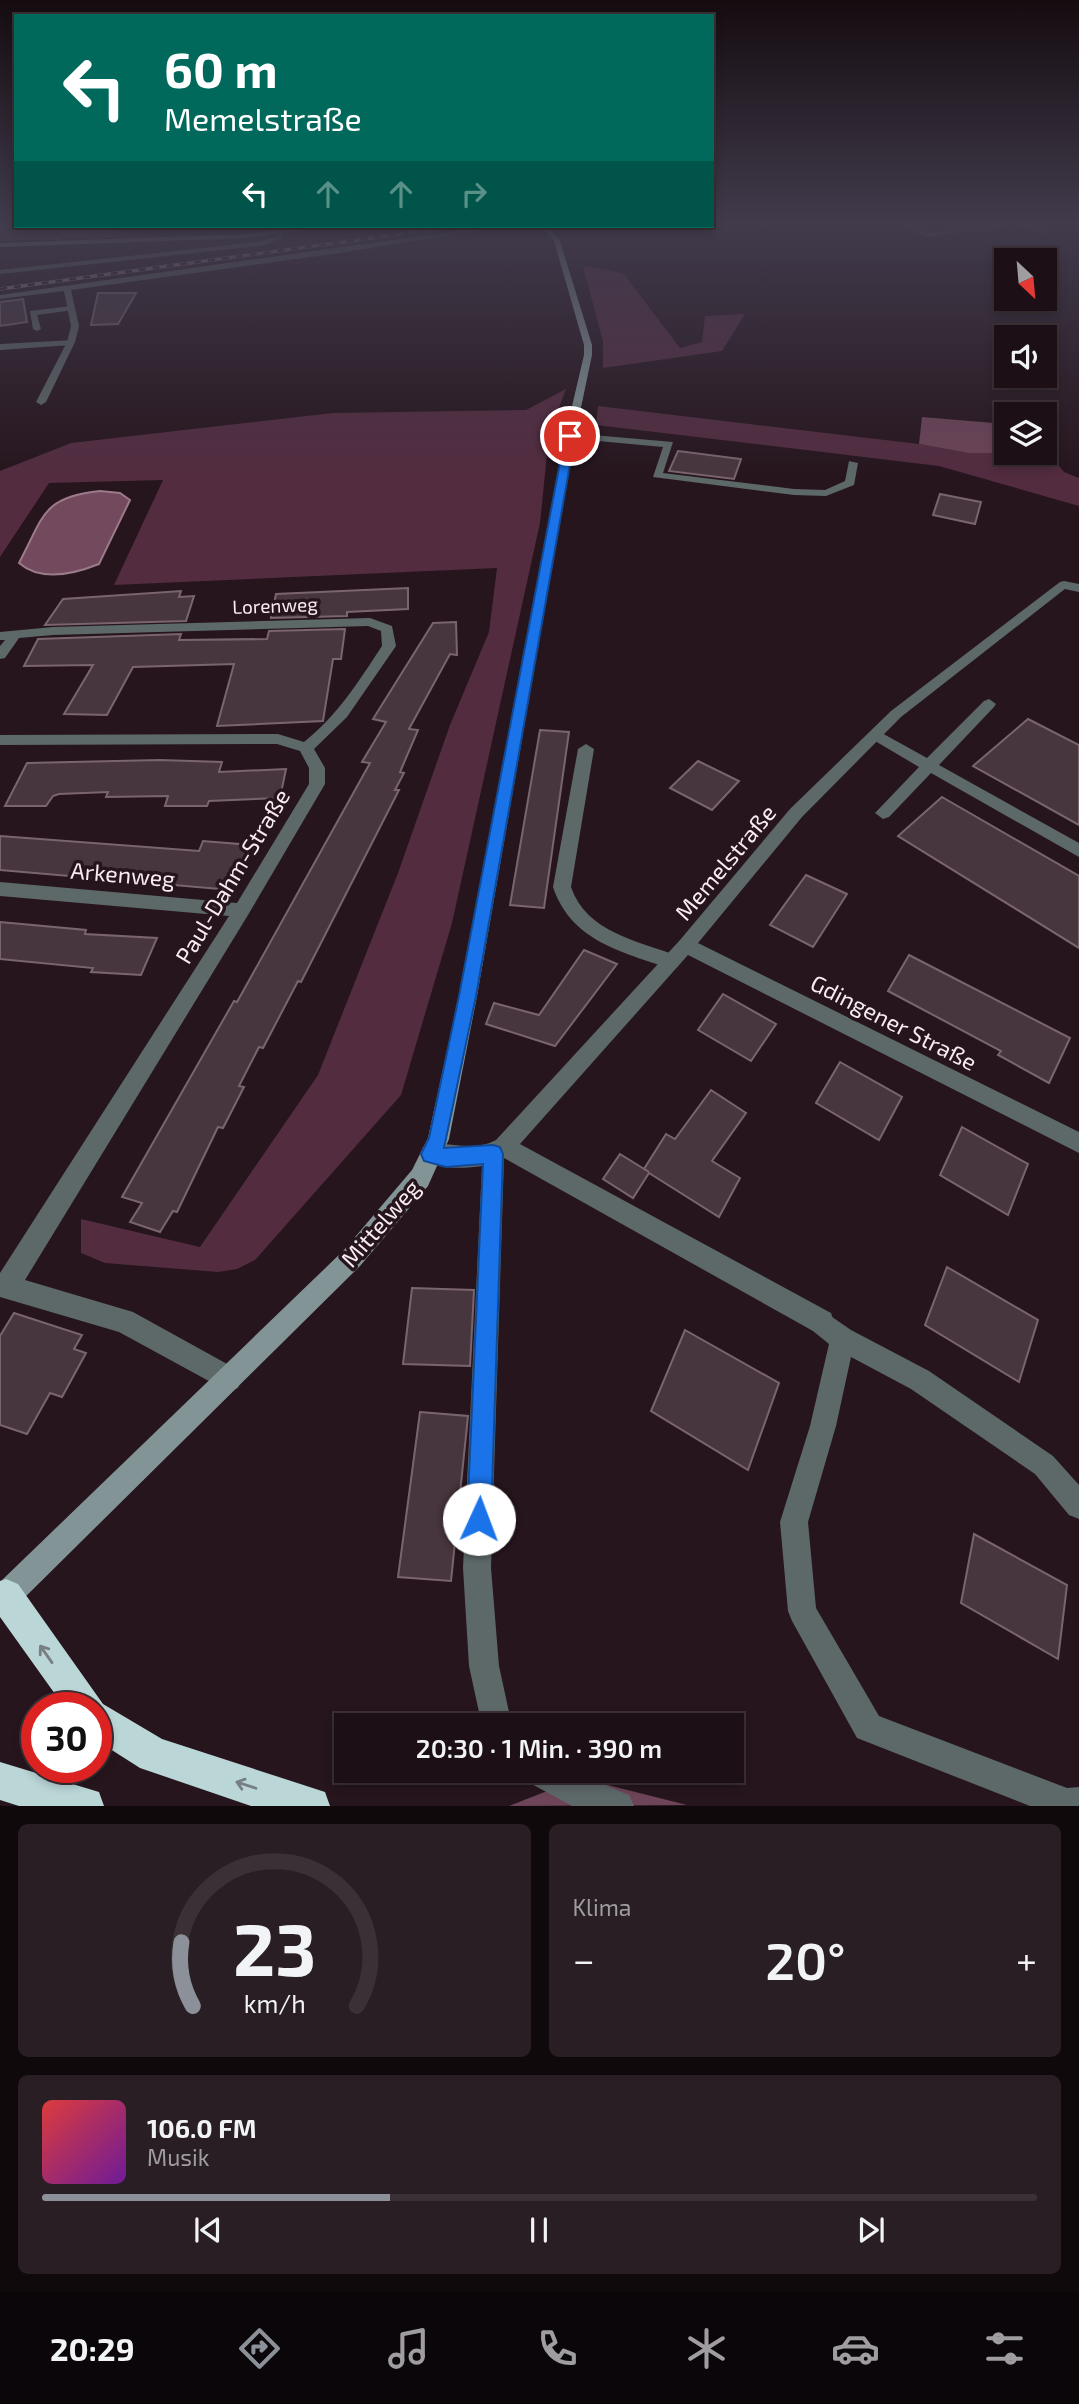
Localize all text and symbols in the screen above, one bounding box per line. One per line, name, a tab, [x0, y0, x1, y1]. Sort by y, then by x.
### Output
text: 60 m	[164, 39, 278, 98]
icon: left	[49, 42, 140, 133]
text: Memelstraße	[164, 99, 362, 137]
icon: left	[236, 175, 274, 213]
icon: ahead	[309, 175, 347, 213]
icon: ahead	[382, 175, 420, 213]
icon: right	[455, 175, 493, 213]
north arrow	[994, 248, 1057, 312]
map controls	[994, 248, 1057, 465]
button: sound	[994, 325, 1057, 388]
button: layers	[994, 402, 1057, 465]
pin	[540, 406, 600, 466]
icon: arrive	[551, 417, 589, 455]
street label: Lorenweg	[232, 592, 319, 618]
street label: Paul-Dahm-Straße	[169, 784, 295, 968]
street label: Memelstraße	[669, 799, 781, 925]
street label: Arkenweg	[70, 855, 177, 893]
street label: Gdingener Straße	[806, 968, 982, 1076]
street label: Mittelweg	[335, 1174, 426, 1272]
position arrow	[442, 1482, 516, 1556]
one-way arrow	[39, 1645, 53, 1664]
speed limit sign: 30	[21, 1692, 112, 1783]
text: 20:30 · 1 Min. · 390 m	[416, 1732, 662, 1763]
one-way arrow	[235, 1777, 257, 1790]
text: Klima	[573, 1893, 631, 1921]
text: 23	[232, 1904, 316, 1992]
text: 20°	[765, 1928, 846, 1990]
text: −	[573, 1936, 595, 1982]
text: +	[1016, 1936, 1037, 1982]
text: km/h	[243, 1988, 305, 2018]
text: 106.0 FM	[147, 2112, 257, 2143]
text: Musik	[147, 2143, 209, 2171]
icon: previous	[189, 2211, 227, 2249]
icon: pause	[520, 2211, 558, 2249]
icon: next	[852, 2211, 890, 2249]
icon: directions	[235, 2324, 284, 2373]
icon: music	[384, 2324, 433, 2373]
icon: phone	[533, 2324, 582, 2373]
icon: climate	[682, 2324, 731, 2373]
icon: car	[831, 2324, 880, 2373]
icon: filters	[980, 2324, 1029, 2373]
text: 20:29	[50, 2329, 135, 2367]

